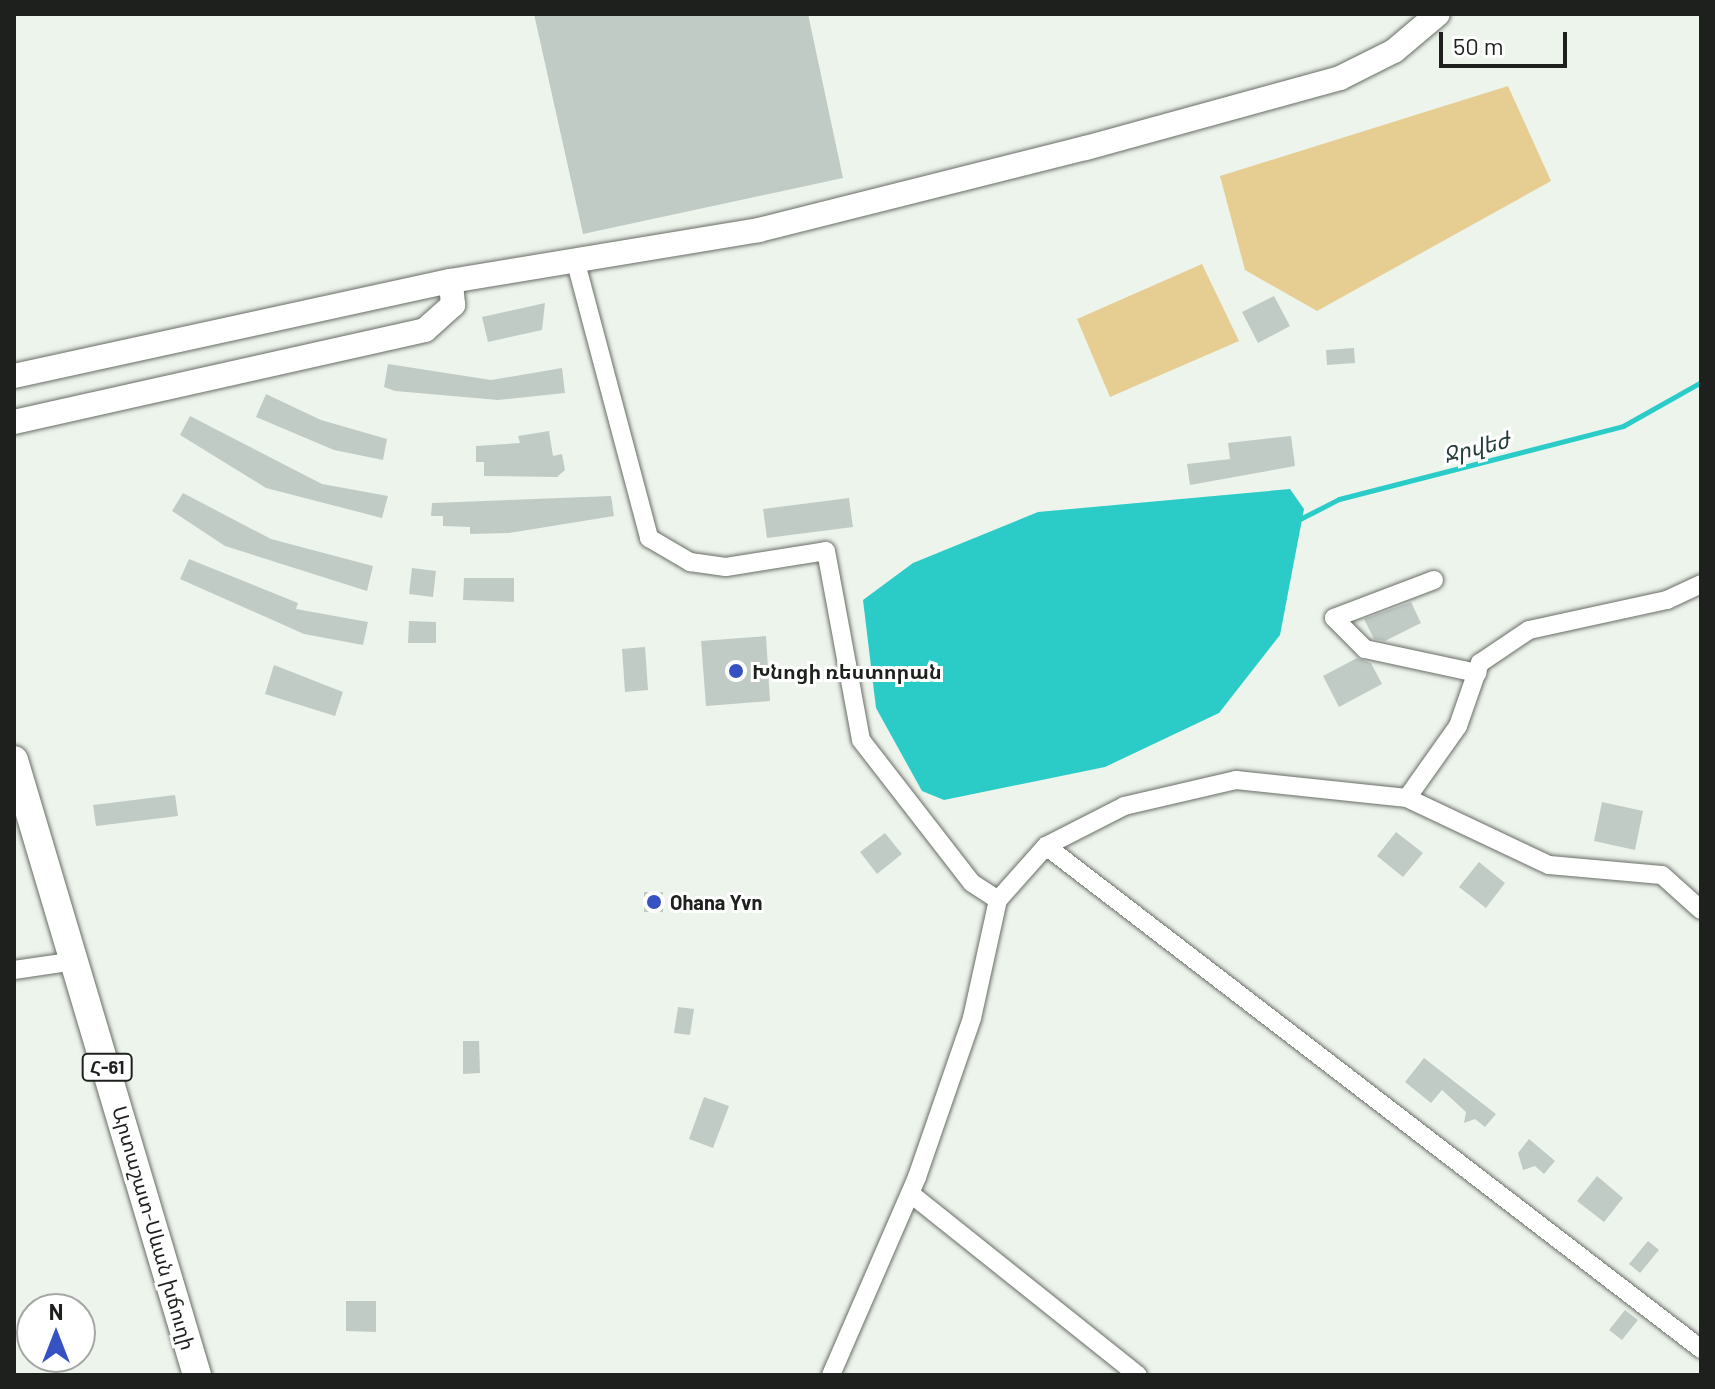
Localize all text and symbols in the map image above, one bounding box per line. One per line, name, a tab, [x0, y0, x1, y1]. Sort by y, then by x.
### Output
scale bar	[1443, 16, 1571, 66]
text: 50 m	[1453, 31, 1504, 60]
water label: Ջրվեժ	[1440, 426, 1512, 468]
place label: Խնոցի ռեստորան	[752, 659, 942, 683]
marker: Խնոցի ռեստորան	[727, 662, 745, 680]
place label: Ohana Yvn	[670, 890, 762, 914]
marker: Ohana Yvn	[645, 893, 663, 911]
road number: Հ-61	[81, 1053, 133, 1081]
street label: Արտաշատ-Սևան խճուղի	[108, 1103, 200, 1353]
north arrow	[16, 1293, 96, 1373]
text: N	[49, 1298, 63, 1324]

